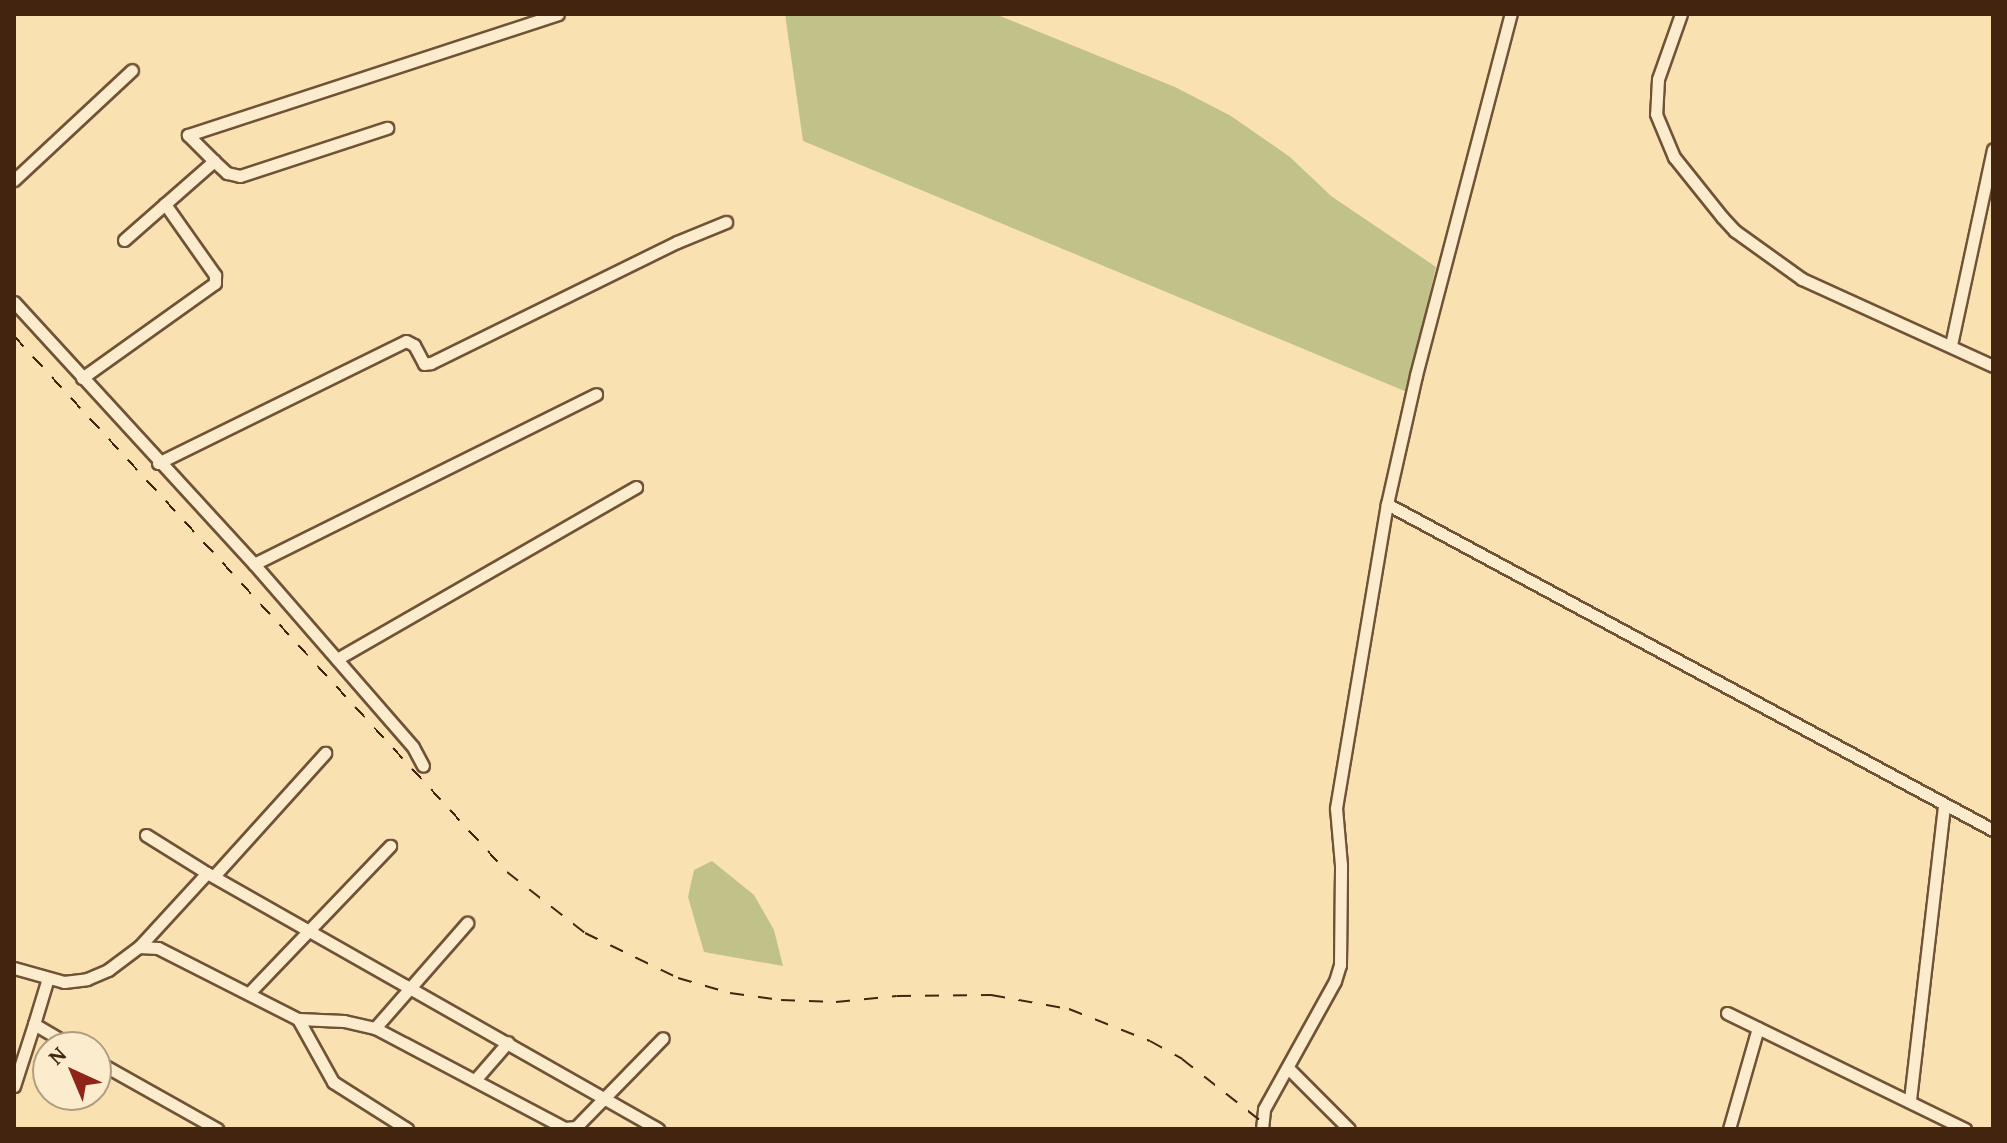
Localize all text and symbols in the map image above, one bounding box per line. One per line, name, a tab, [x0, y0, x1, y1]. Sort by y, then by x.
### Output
north arrow	[32, 1031, 112, 1111]
text: N	[40, 1039, 73, 1072]

